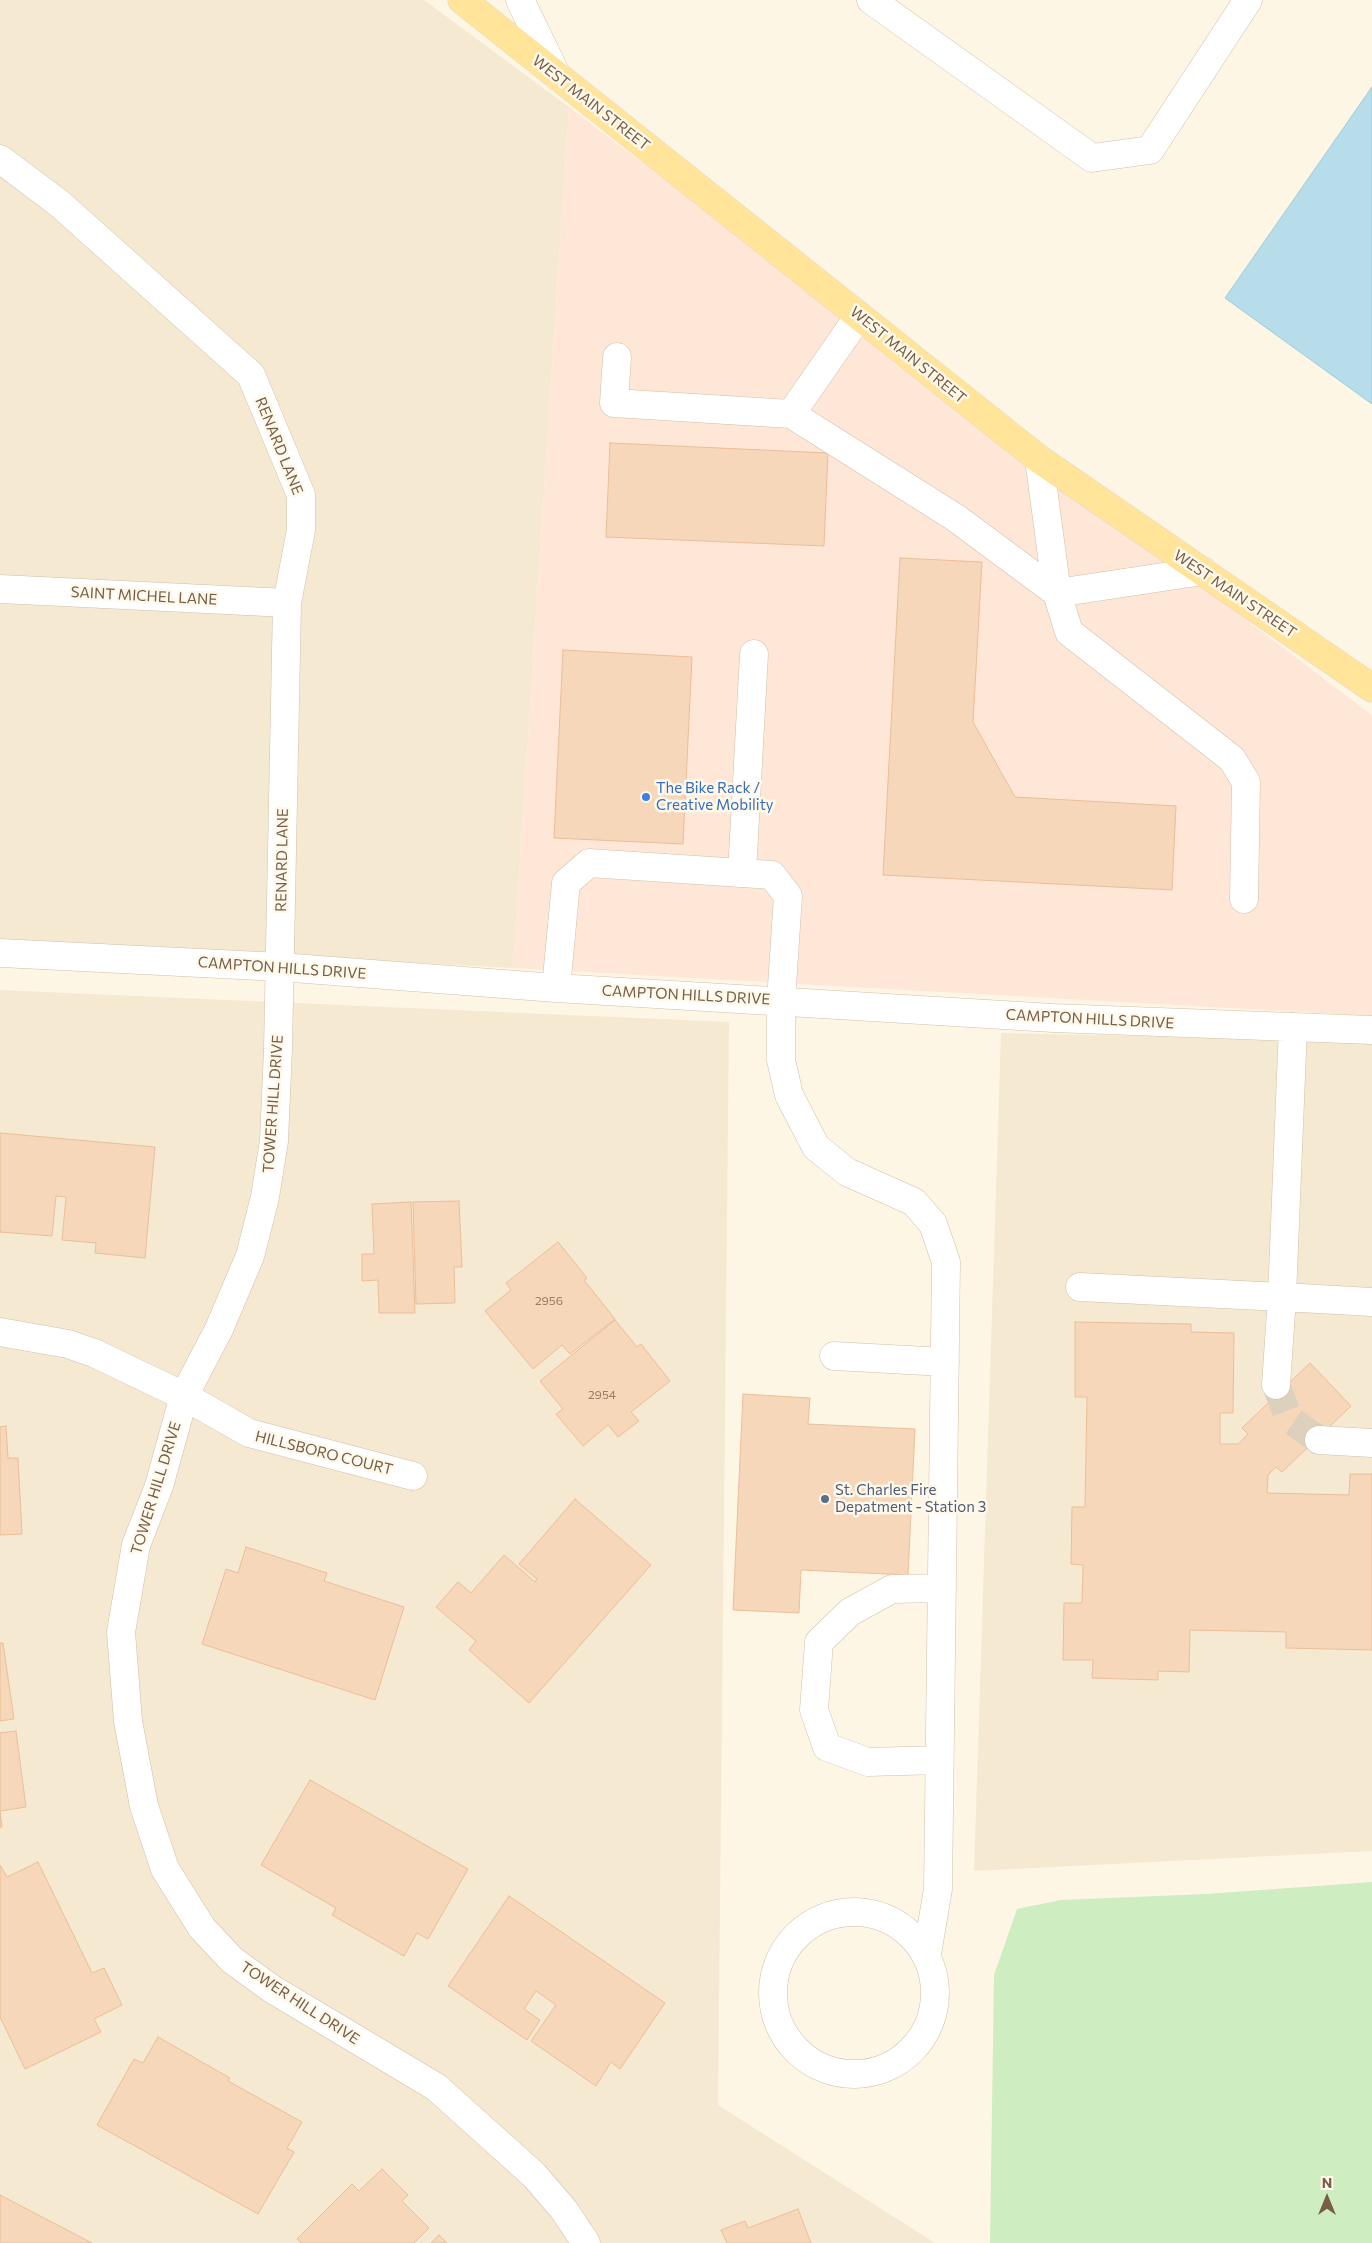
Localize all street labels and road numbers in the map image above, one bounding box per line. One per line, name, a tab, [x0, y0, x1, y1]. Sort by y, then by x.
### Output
street label: WEST MAIN STREET	[529, 52, 653, 154]
street label: WEST MAIN STREET	[846, 303, 970, 407]
street label: RENARD LANE	[251, 395, 307, 497]
street label: WEST MAIN STREET	[1170, 546, 1300, 642]
street label: SAINT MICHEL LANE	[70, 583, 218, 609]
street label: RENARD LANE	[272, 808, 292, 912]
street label: CAMPTON HILLS DRIVE	[197, 953, 367, 983]
street label: CAMPTON HILLS DRIVE	[601, 982, 771, 1008]
street label: CAMPTON HILLS DRIVE	[1005, 1006, 1175, 1032]
street label: TOWER HILL DRIVE	[259, 1034, 287, 1174]
street label: TOWER HILL DRIVE	[127, 1419, 185, 1557]
street label: HILLSBORO COURT	[253, 1427, 395, 1479]
street label: TOWER HILL DRIVE	[237, 1958, 363, 2048]

